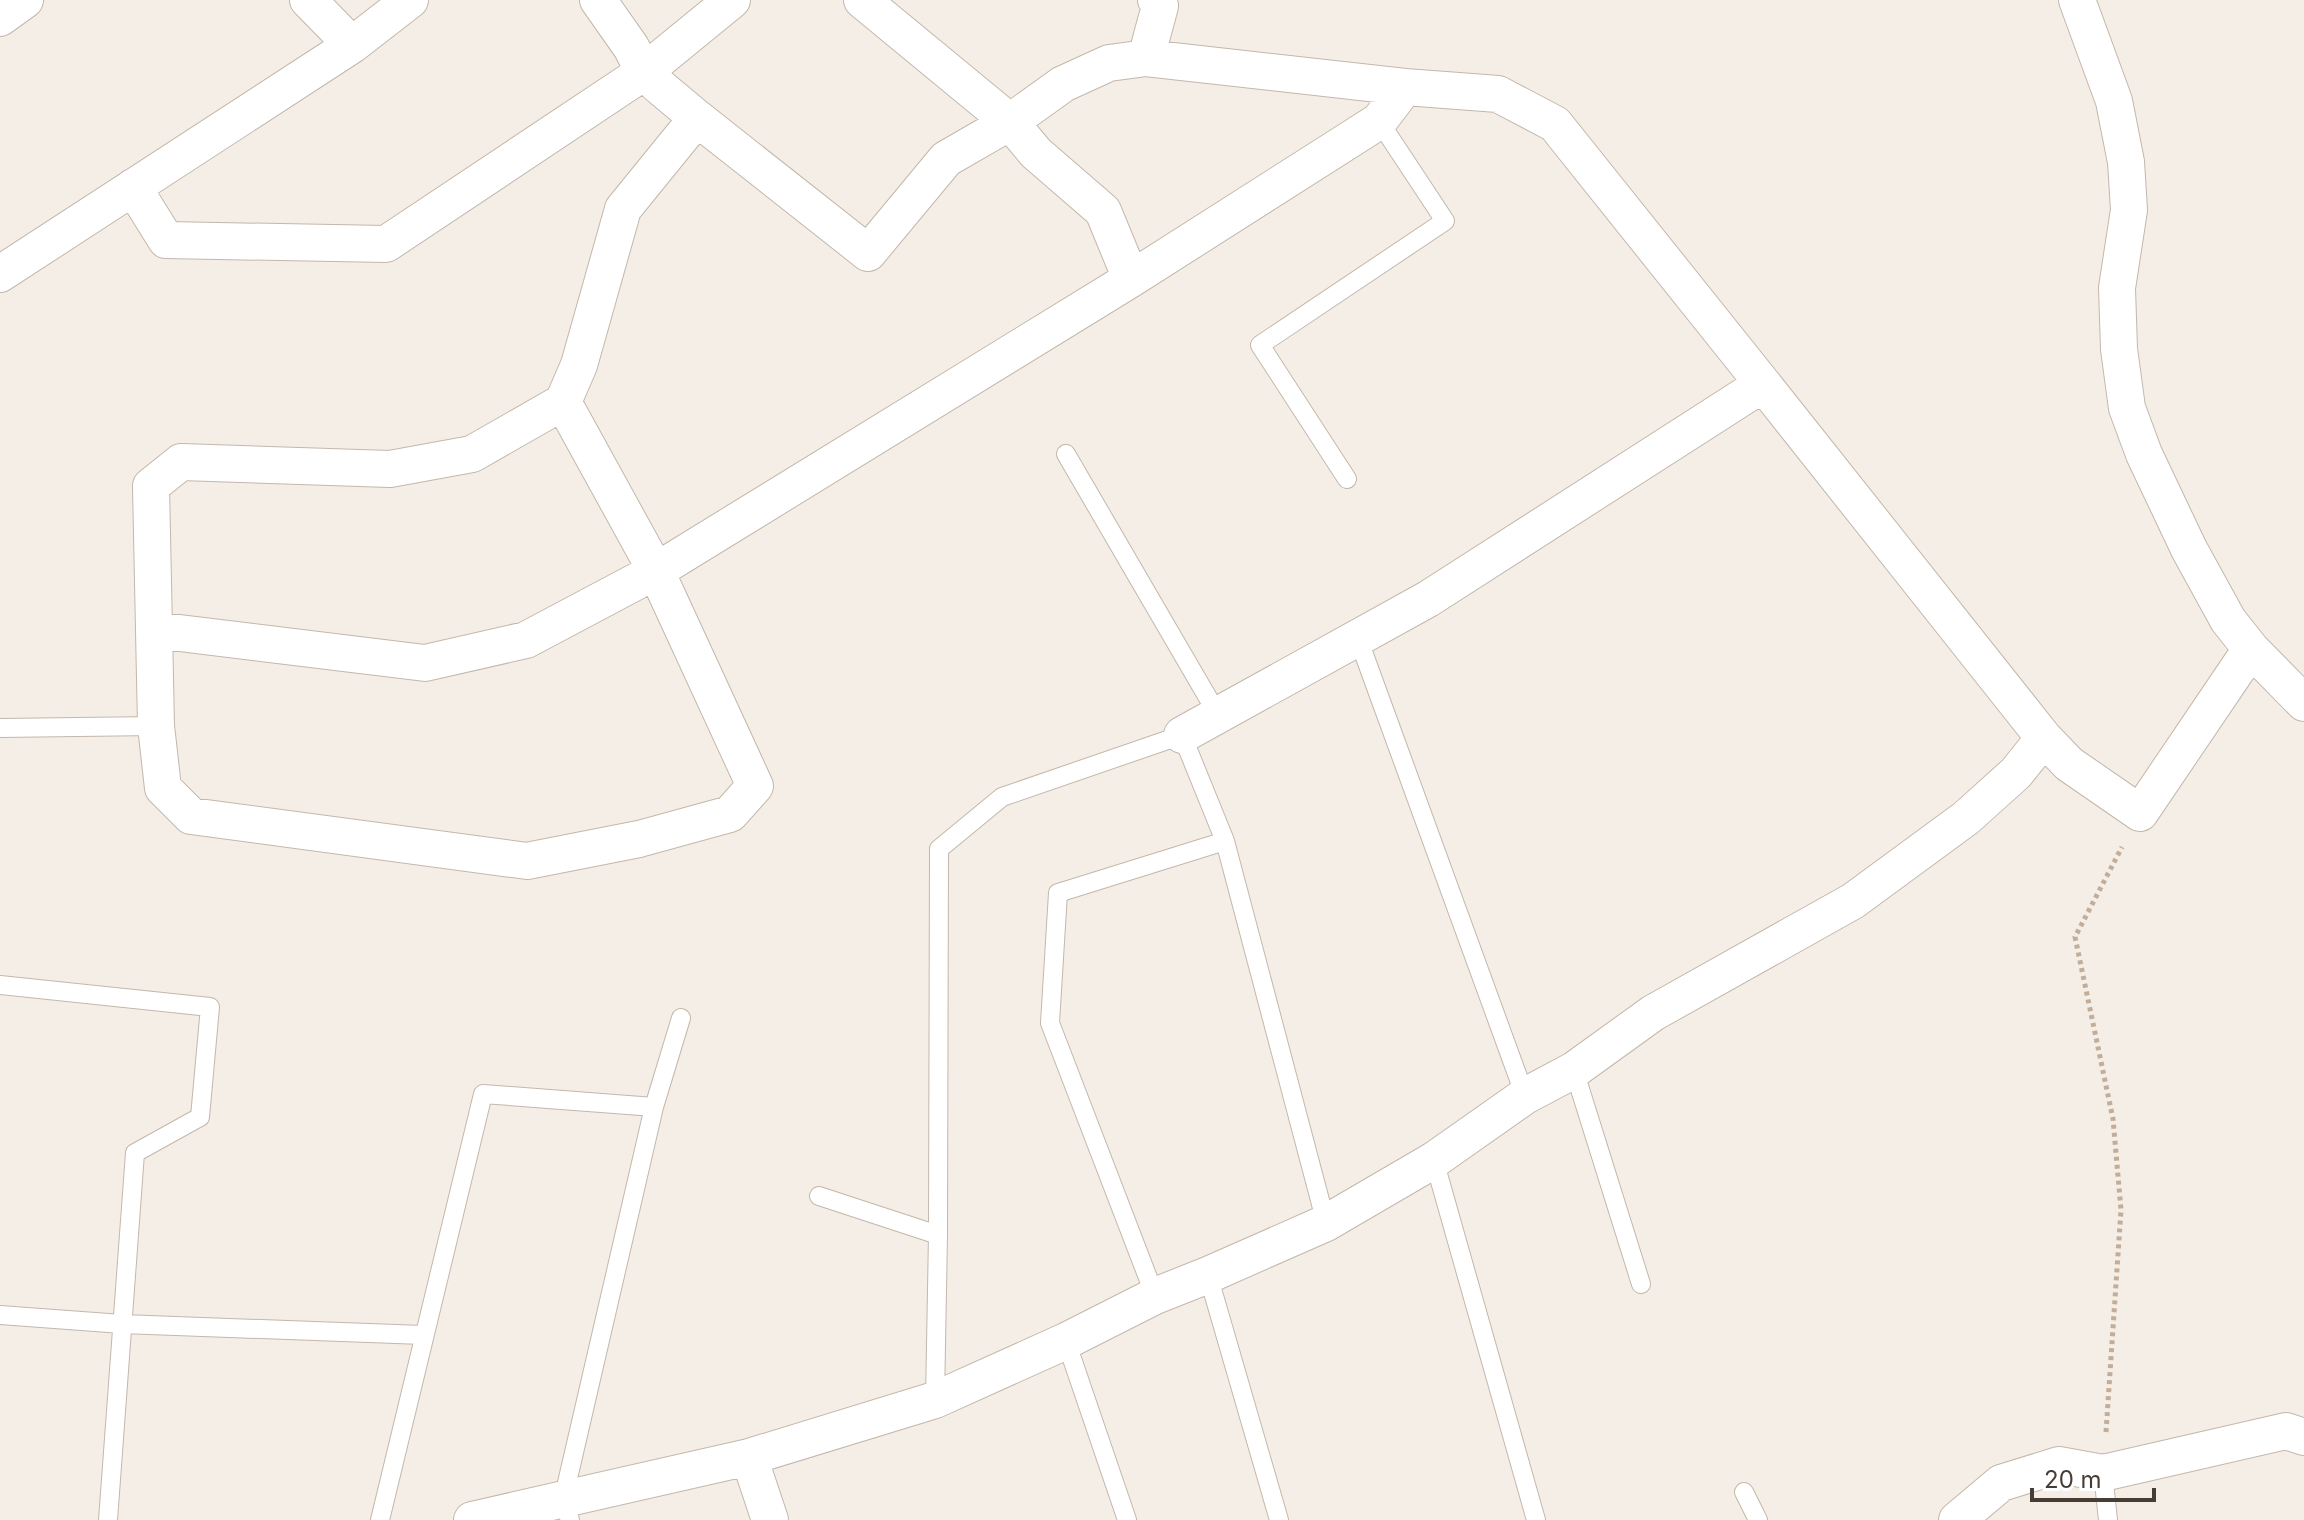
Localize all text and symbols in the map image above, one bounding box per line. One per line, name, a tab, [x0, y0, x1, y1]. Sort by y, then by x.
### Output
scale bar	[2032, 1452, 2154, 1502]
text: 20 m	[2044, 1465, 2102, 1494]

